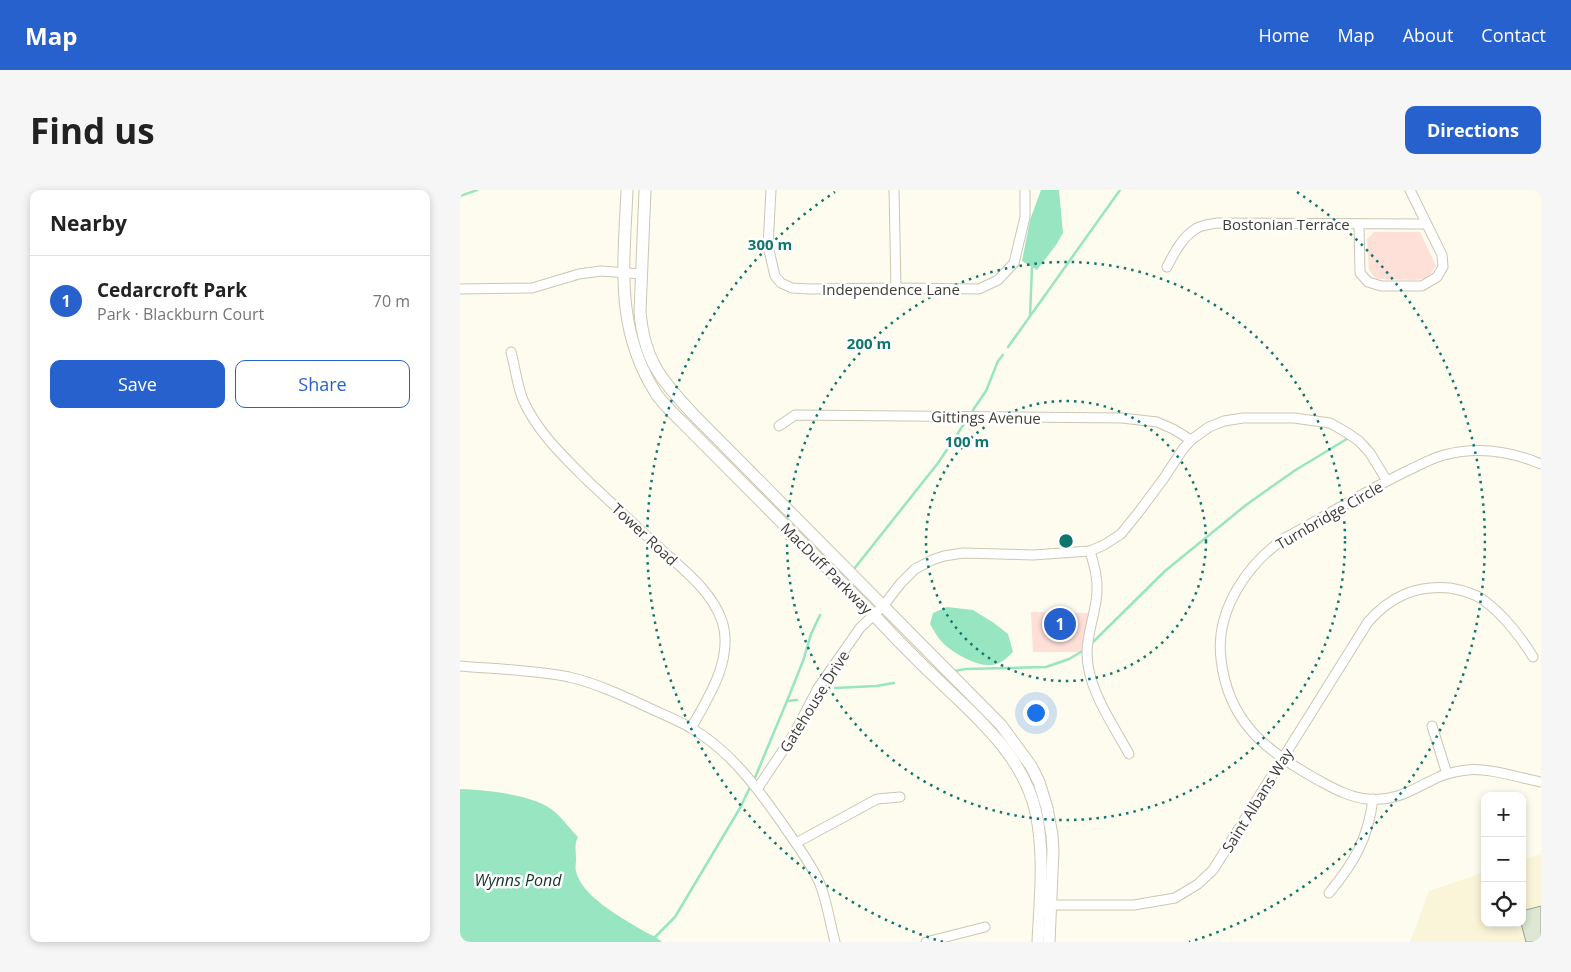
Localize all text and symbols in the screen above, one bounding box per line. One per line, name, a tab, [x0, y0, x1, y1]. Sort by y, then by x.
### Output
text: Map	[25, 19, 77, 52]
text: Home	[1259, 23, 1309, 47]
text: Map	[1337, 23, 1375, 47]
text: About	[1403, 23, 1453, 47]
text: Contact	[1481, 23, 1546, 47]
button: Directions	[1405, 106, 1541, 154]
text: Find us	[30, 107, 155, 154]
text: Nearby	[50, 209, 127, 237]
street label: Bostonian Terrace	[1222, 214, 1350, 234]
text: 300 m	[748, 234, 792, 254]
text: Cedarcroft Park	[97, 277, 247, 303]
street label: Independence Lane	[822, 279, 960, 299]
text: 1	[61, 290, 71, 312]
text: 70 m	[373, 290, 410, 312]
text: Park · Blackburn Court	[97, 303, 264, 325]
text: 200 m	[847, 333, 891, 353]
button: Save	[50, 360, 225, 408]
button: Share	[235, 360, 410, 408]
street label: Gittings Avenue	[931, 406, 1041, 428]
text: 100 m	[945, 431, 989, 451]
street label: Turnbridge Circle	[1272, 476, 1386, 554]
street label: Tower Road	[608, 498, 682, 570]
street label: MacDuff Parkway	[777, 518, 878, 619]
centre of rings	[1057, 532, 1075, 550]
pin: 1	[1044, 605, 1076, 643]
street label: Gatehouse Drive	[775, 646, 853, 756]
your location	[1023, 700, 1049, 726]
street label: Saint Albans Way	[1217, 744, 1297, 856]
map controls	[1481, 792, 1526, 927]
button: +	[1481, 792, 1526, 837]
button: −	[1481, 837, 1526, 882]
water label: Wynns Pond	[474, 869, 562, 891]
button: locate	[1481, 882, 1526, 927]

